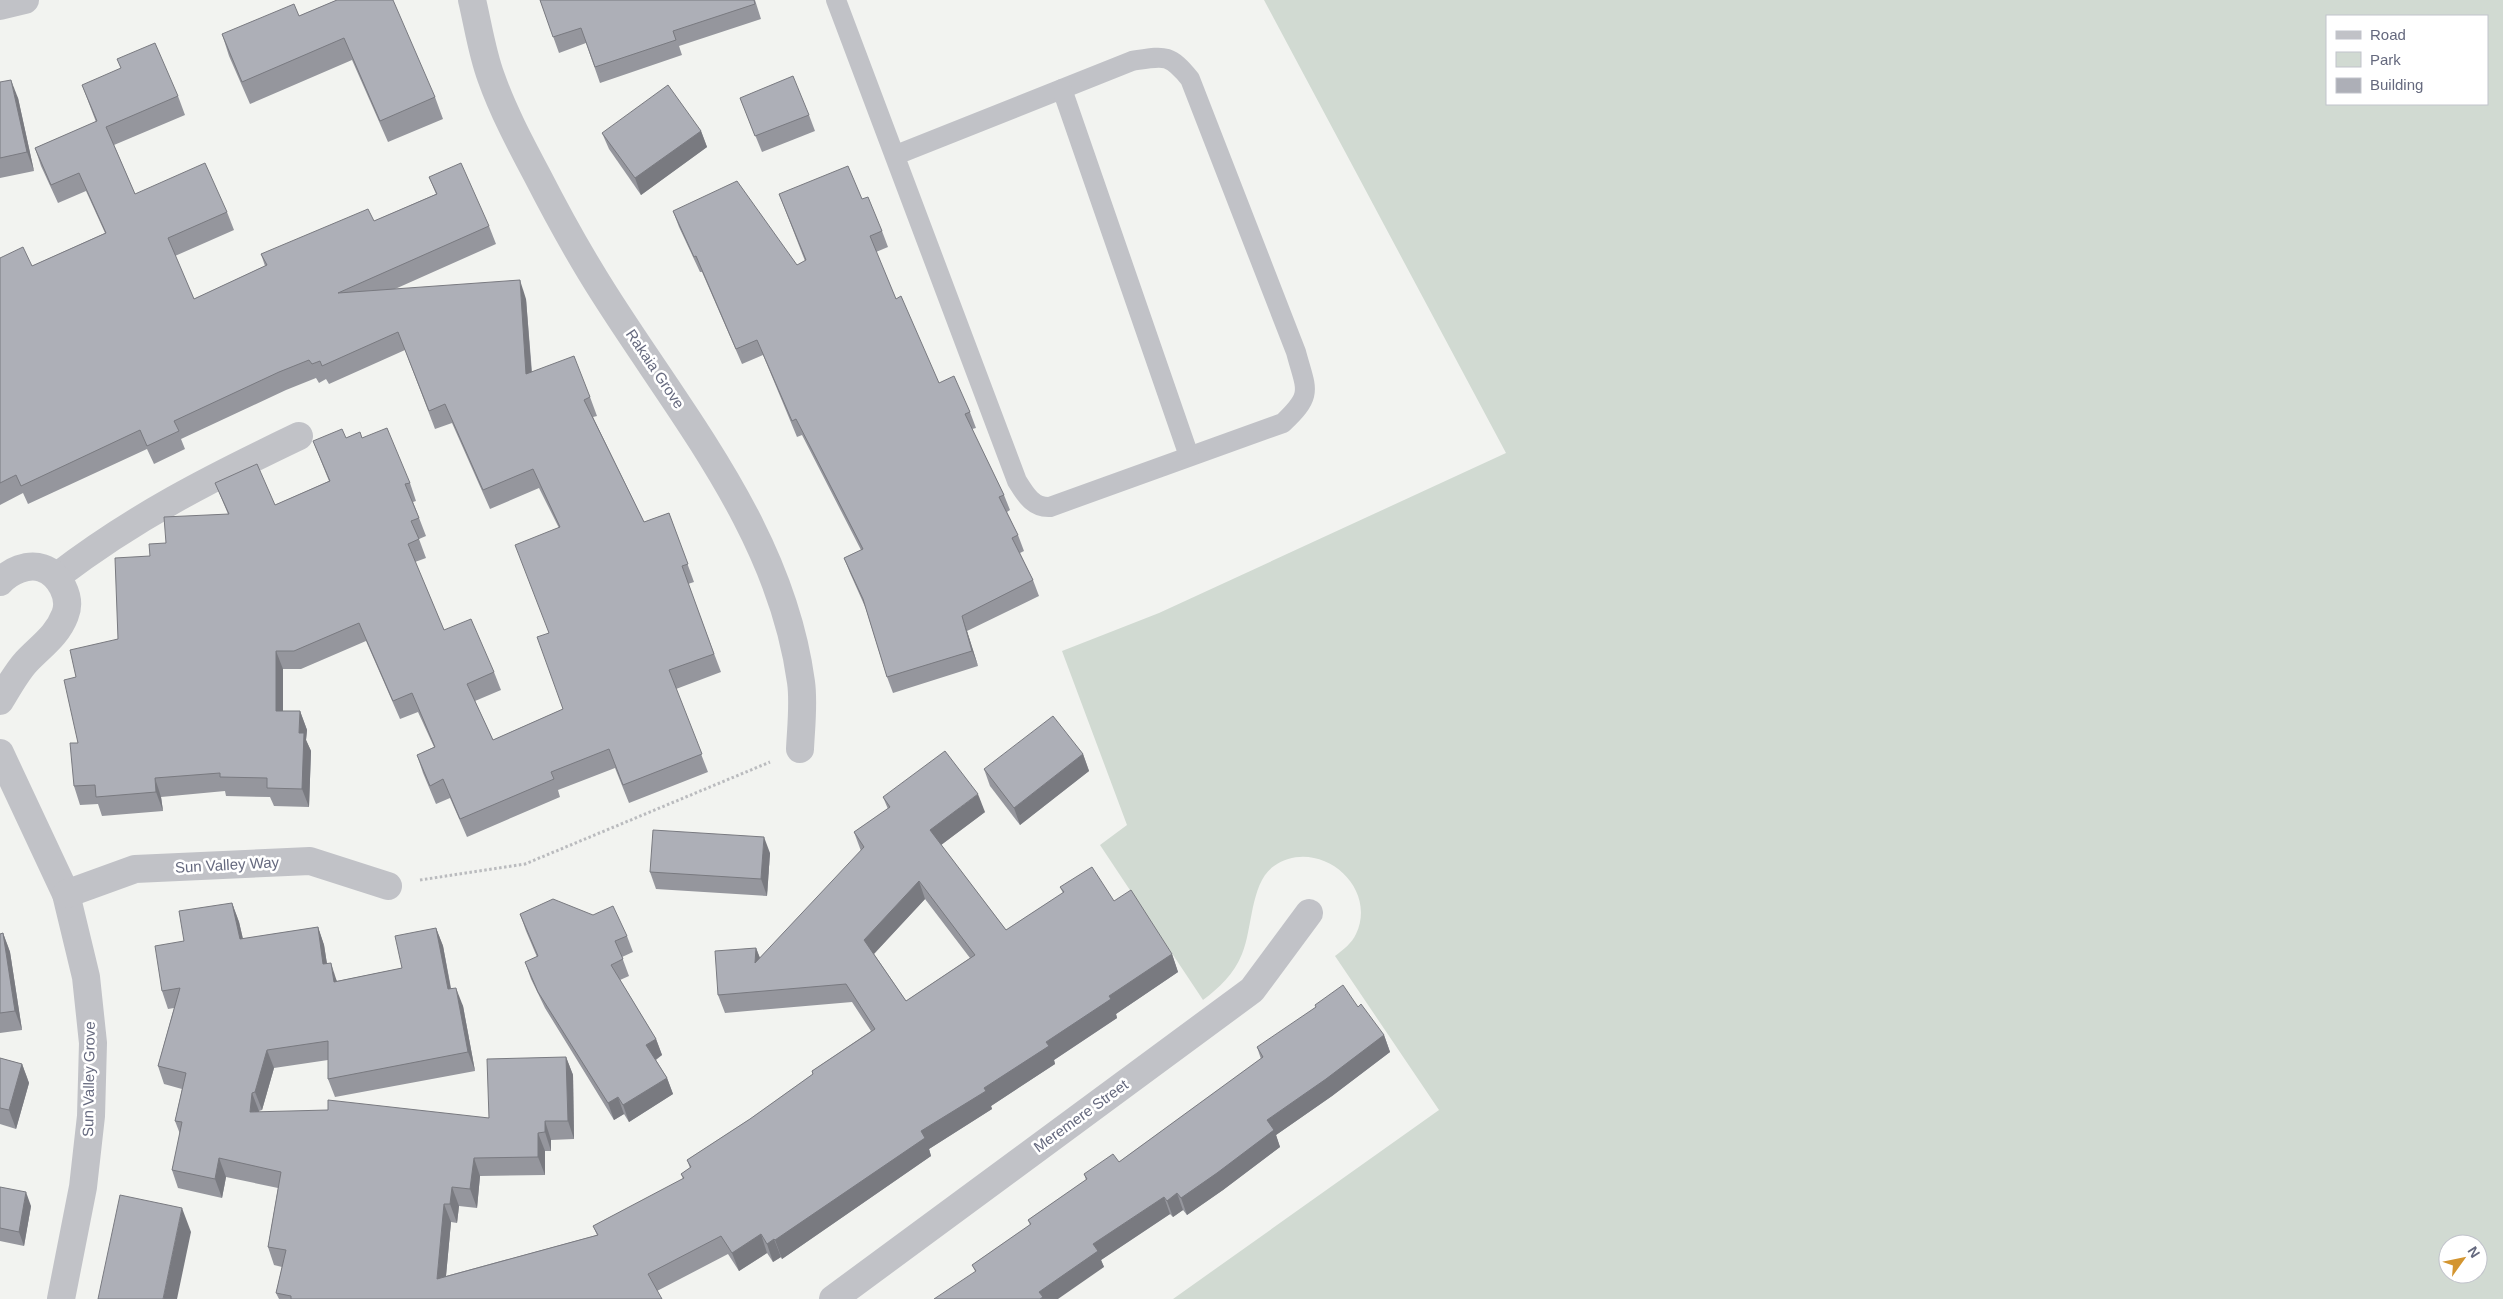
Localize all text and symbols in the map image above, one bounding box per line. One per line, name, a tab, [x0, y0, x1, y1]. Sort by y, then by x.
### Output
legend	[2326, 15, 2488, 105]
text: Road	[2370, 26, 2406, 43]
text: Park	[2370, 51, 2401, 68]
text: Building	[2370, 76, 2423, 93]
street label: Rakaia Grove	[623, 326, 688, 411]
street label: Sun Valley Way	[174, 853, 280, 876]
street label: Sun Valley Grove	[79, 1021, 98, 1137]
street label: Meremere Street	[1030, 1075, 1132, 1156]
north arrow	[2438, 1234, 2488, 1284]
text: N	[2464, 1243, 2483, 1261]

